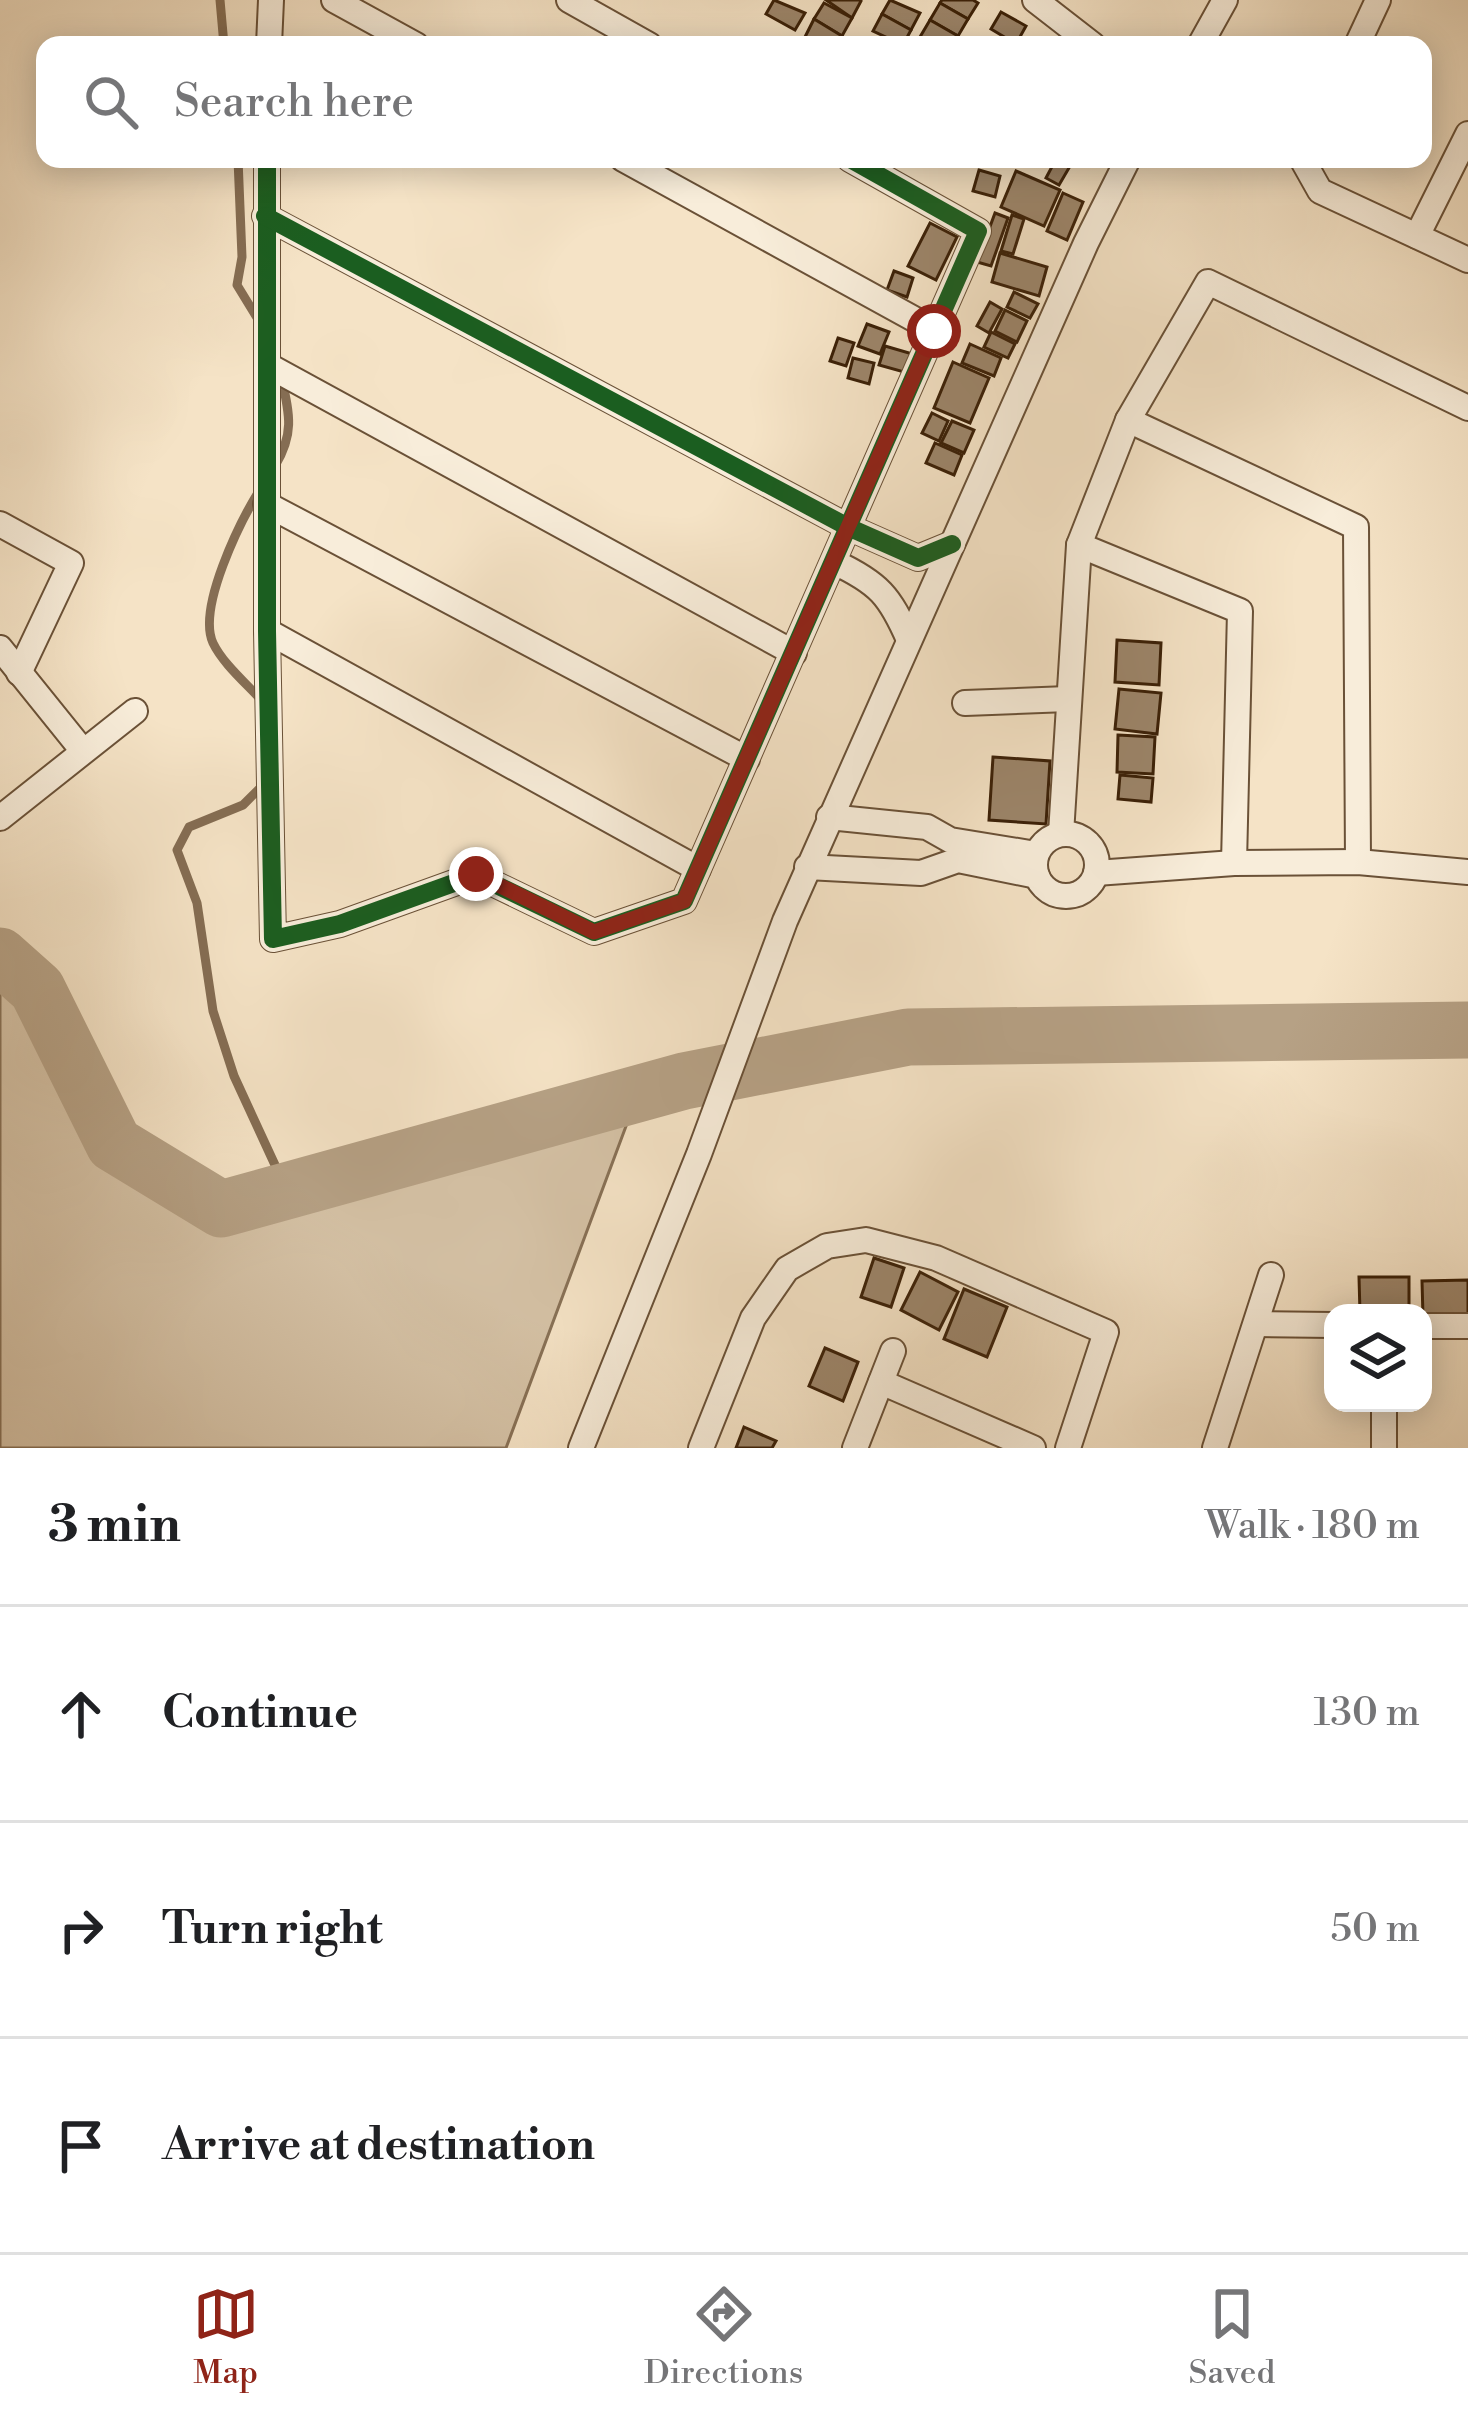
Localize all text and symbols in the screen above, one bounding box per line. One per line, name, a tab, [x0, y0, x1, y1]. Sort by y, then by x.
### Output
search box	[36, 36, 1432, 168]
icon: search	[78, 69, 144, 135]
text: Search here	[174, 74, 414, 131]
route start	[907, 304, 961, 358]
route end	[449, 847, 503, 901]
map controls	[1324, 1304, 1432, 1412]
button: layers	[1324, 1304, 1432, 1412]
text: 3 min	[48, 1494, 181, 1558]
text: Walk · 180 m	[1205, 1502, 1420, 1551]
icon: ahead	[48, 1681, 114, 1747]
text: Continue	[162, 1685, 358, 1742]
text: 130 m	[1314, 1689, 1420, 1738]
icon: right	[48, 1897, 114, 1963]
text: Turn right	[162, 1901, 383, 1958]
text: 50 m	[1330, 1905, 1420, 1954]
icon: arrive	[48, 2113, 114, 2179]
text: Arrive at destination	[162, 2117, 595, 2174]
tab: Map	[193, 2281, 259, 2394]
tab: Directions	[644, 2281, 803, 2394]
tab: Saved	[1189, 2281, 1275, 2394]

